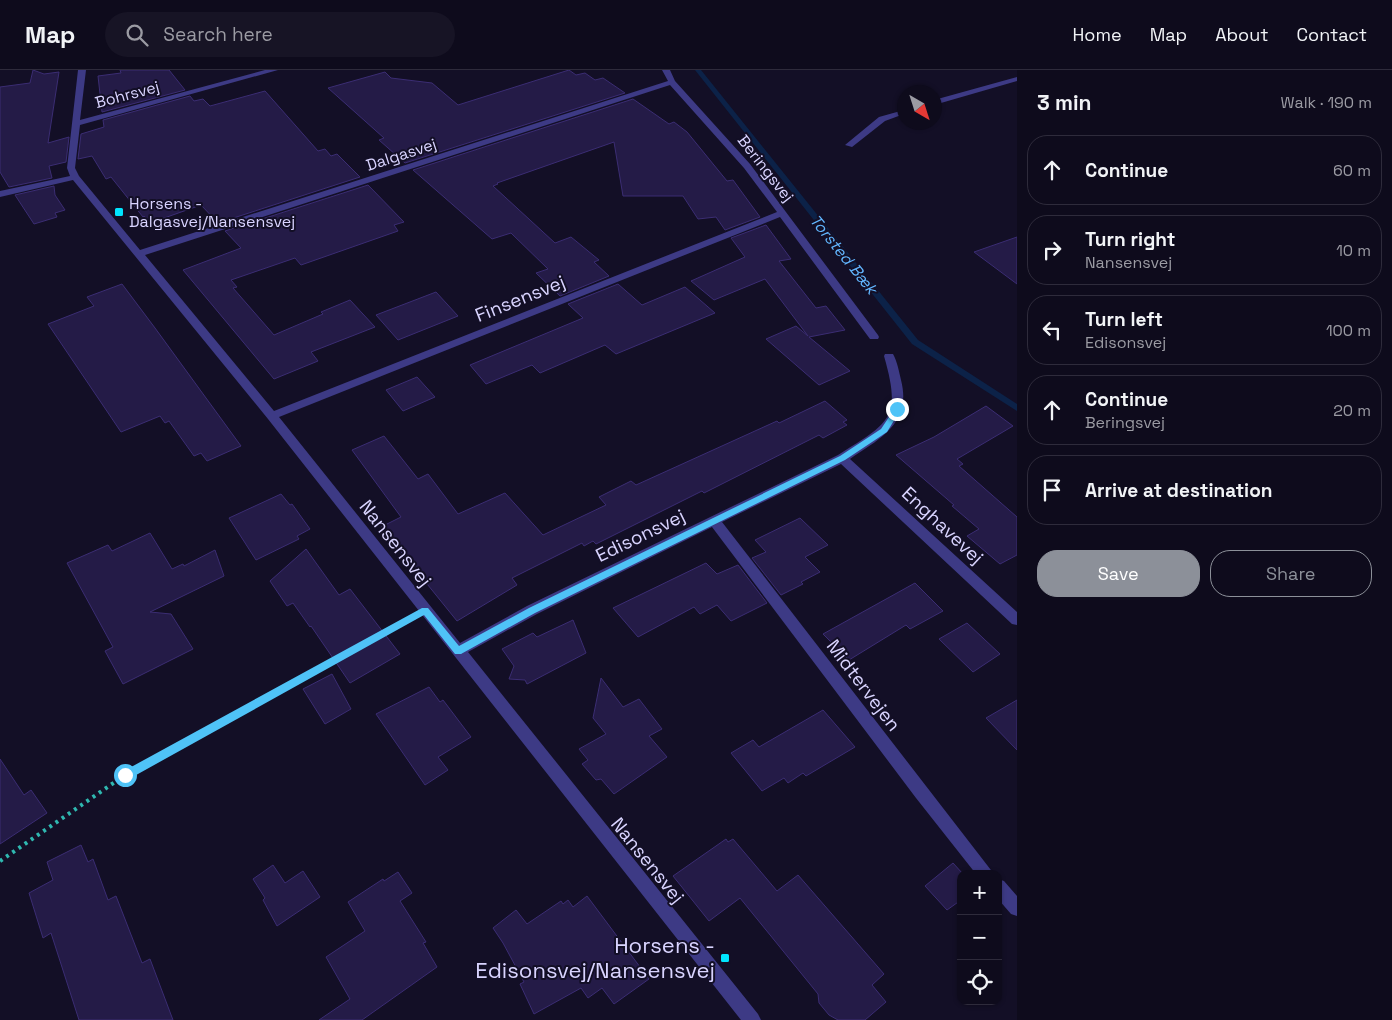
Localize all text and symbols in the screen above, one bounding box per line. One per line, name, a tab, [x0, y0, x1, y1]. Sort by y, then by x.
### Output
search box	[105, 12, 455, 57]
text: Map	[25, 19, 75, 50]
icon: search	[123, 21, 151, 49]
text: Search here	[163, 22, 273, 47]
text: Home	[1073, 23, 1122, 46]
text: Map	[1150, 23, 1187, 46]
text: About	[1215, 23, 1269, 46]
text: Contact	[1297, 23, 1367, 46]
street label: Bohrsvej	[93, 76, 162, 113]
north arrow	[897, 85, 942, 130]
text: 3 min	[1037, 89, 1092, 116]
text: Walk · 190 m	[1281, 92, 1372, 113]
street label: Beringsvej	[733, 130, 798, 206]
street label: Dalgasvej	[363, 133, 439, 176]
icon: ahead	[1038, 156, 1066, 184]
text: Continue	[1085, 158, 1168, 183]
text: 60 m	[1333, 160, 1371, 181]
place label: Horsens - Dalgasvej/Nansensvej	[129, 193, 295, 232]
marker: Horsens - Dalgasvej/Nansensvej	[113, 206, 125, 218]
water label: Torsted Bæk	[805, 210, 884, 300]
text: Turn right	[1085, 227, 1175, 252]
icon: right	[1038, 236, 1066, 264]
text: 10 m	[1336, 240, 1371, 261]
text: Nansensvej	[1085, 252, 1172, 273]
street label: Finsensvej	[471, 269, 569, 328]
text: Turn left	[1085, 307, 1163, 332]
icon: left	[1038, 316, 1066, 344]
text: 100 m	[1326, 320, 1371, 341]
text: Edisonsvej	[1085, 332, 1166, 353]
text: Continue	[1085, 387, 1168, 412]
icon: ahead	[1038, 396, 1066, 424]
route end	[886, 398, 909, 421]
text: 20 m	[1333, 400, 1371, 421]
text: Beringsvej	[1085, 412, 1165, 433]
icon: arrive	[1038, 476, 1066, 504]
text: Arrive at destination	[1085, 478, 1273, 503]
street label: Enghavevej	[896, 481, 989, 570]
street label: Nansensvej	[354, 495, 437, 592]
street label: Edisonsvej	[591, 503, 689, 568]
button: Save	[1037, 550, 1200, 597]
button: Share	[1210, 550, 1372, 597]
street label: Midtervejen	[821, 634, 906, 736]
route start	[114, 764, 137, 787]
street label: Nansensvej	[605, 812, 690, 908]
map controls	[957, 870, 1002, 1005]
button: +	[957, 870, 1002, 915]
button: −	[957, 915, 1002, 960]
place label: Horsens - Edisonsvej/Nansensvej	[475, 931, 715, 984]
marker: Horsens - Edisonsvej/Nansensvej	[719, 952, 731, 964]
button: locate	[957, 960, 1002, 1005]

